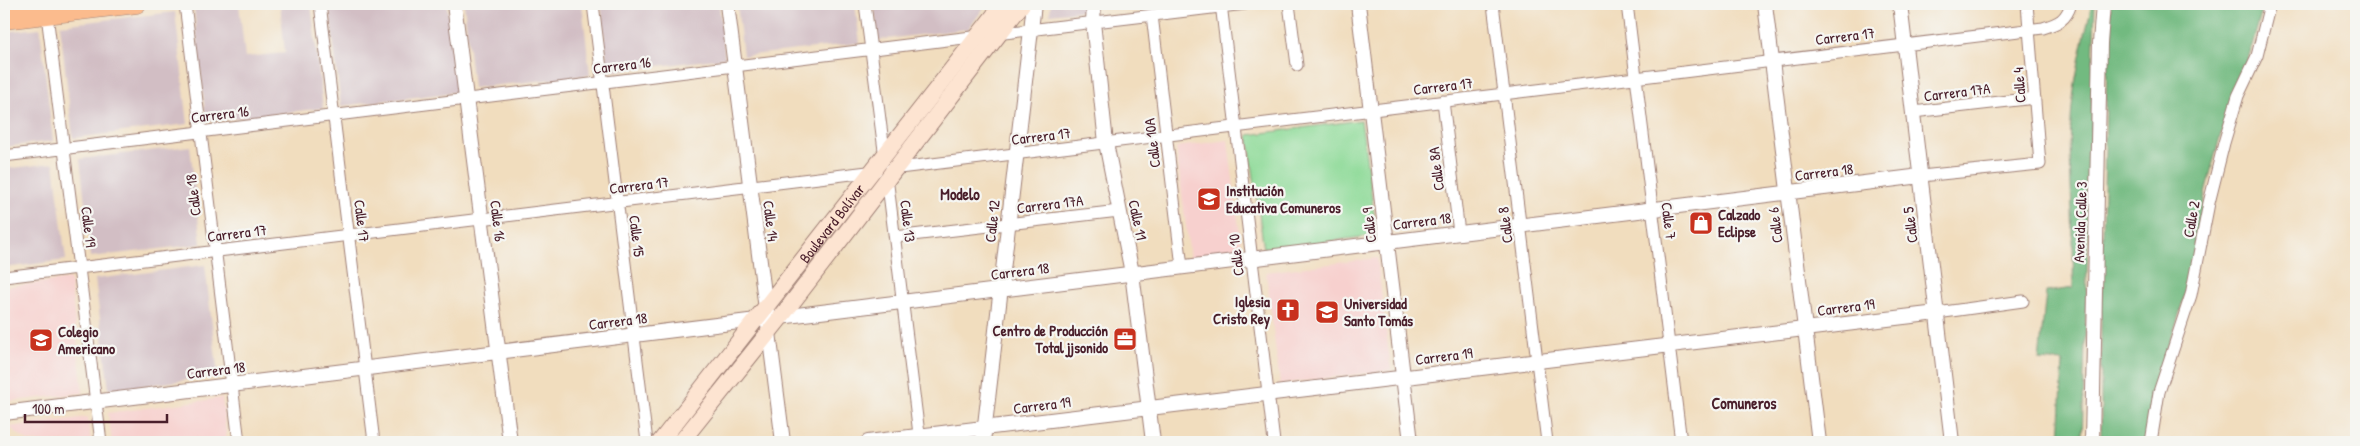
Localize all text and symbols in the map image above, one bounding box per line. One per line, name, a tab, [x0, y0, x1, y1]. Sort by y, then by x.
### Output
street label: Carrera 17	[1814, 22, 1876, 50]
street label: Carrera 16	[592, 51, 652, 79]
street label: Calle 4	[2007, 66, 2031, 104]
street label: Carrera 17	[1412, 72, 1474, 100]
street label: Carrera 17A	[1923, 77, 1992, 106]
street label: Carrera 16	[190, 100, 250, 128]
street label: Calle 10A	[1138, 117, 1165, 169]
street label: Carrera 17	[1010, 122, 1072, 150]
street label: Calle 8A	[1423, 145, 1449, 192]
street label: Carrera 18	[1794, 158, 1854, 186]
street label: Carrera 17	[608, 171, 670, 199]
street label: Calle 18	[180, 173, 206, 217]
street label: Boulevard Bolívar	[794, 179, 869, 267]
place label: Institución Educativa Comuneros	[1226, 180, 1341, 218]
street label: Avenida Calle 3	[2068, 181, 2092, 263]
district label: Modelo	[940, 183, 980, 205]
school or university icon: Institución Educativa Comuneros	[1196, 186, 1222, 212]
street label: Carrera 17A	[1016, 189, 1085, 218]
street label: Calle 17	[349, 198, 375, 244]
street label: Calle 11	[1123, 198, 1153, 242]
street label: Calle 16	[485, 199, 511, 243]
street label: Calle 14	[758, 199, 784, 243]
street label: Calle 13	[895, 199, 921, 243]
street label: Calle 12	[979, 199, 1005, 243]
street label: Calle 2	[2177, 199, 2205, 239]
street label: Calle 7	[1656, 201, 1682, 241]
place label: Calzado Eclipse	[1718, 204, 1760, 243]
street label: Calle 19	[76, 205, 102, 249]
street label: Calle 5	[1897, 205, 1923, 244]
street label: Calle 9	[1356, 206, 1382, 244]
street label: Calle 8	[1492, 206, 1518, 244]
street label: Calle 6	[1762, 206, 1788, 244]
street label: Carrera 18	[1392, 207, 1452, 235]
shop icon: Calzado Eclipse	[1688, 210, 1714, 236]
street label: Calle 15	[624, 214, 650, 259]
street label: Carrera 17	[206, 219, 268, 247]
street label: Calle 10	[1223, 233, 1249, 277]
street label: Carrera 18	[990, 257, 1050, 285]
place label: Iglesia Cristo Rey	[1213, 291, 1271, 330]
place label: Universidad Santo Tomás	[1344, 293, 1413, 331]
street label: Carrera 19	[1816, 293, 1876, 321]
church icon: Iglesia Cristo Rey	[1275, 297, 1301, 323]
school or university icon: Universidad Santo Tomás	[1314, 299, 1340, 325]
street label: Carrera 18	[588, 307, 648, 335]
place label: Centro de Producción Total jjsonido	[993, 320, 1108, 358]
place label: Colegio Americano	[58, 321, 115, 359]
office icon: Centro de Producción Total jjsonido	[1112, 326, 1138, 352]
school or university icon: Colegio Americano	[28, 327, 54, 353]
street label: Carrera 19	[1414, 342, 1474, 370]
street label: Carrera 18	[186, 356, 246, 384]
scale bar	[25, 391, 168, 423]
street label: Carrera 19	[1012, 391, 1072, 419]
district label: Comuneros	[1712, 392, 1777, 414]
text: 100 m	[32, 398, 65, 419]

